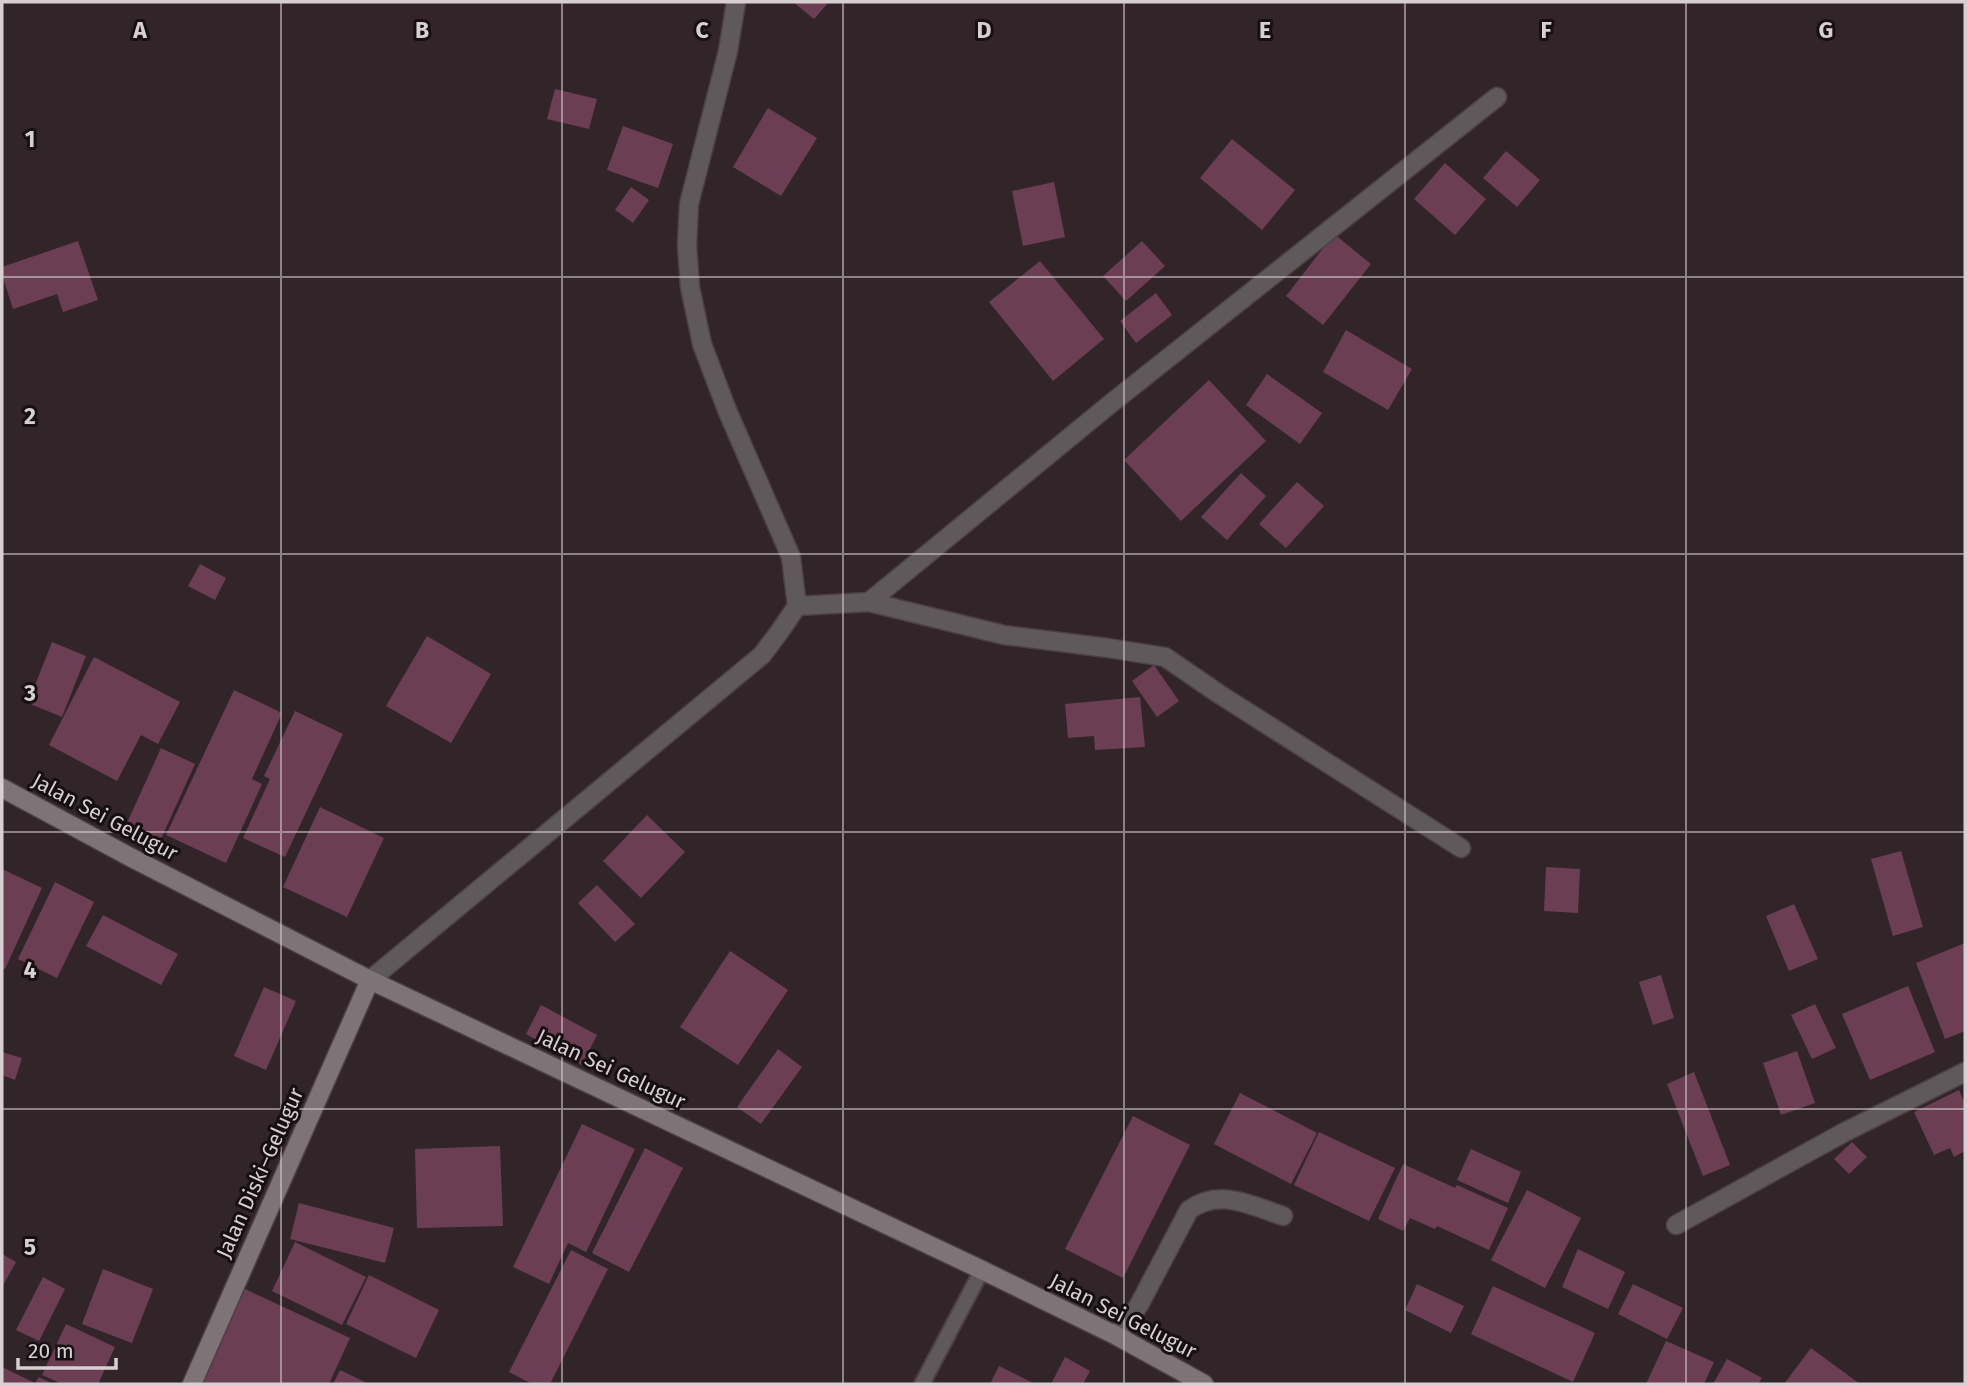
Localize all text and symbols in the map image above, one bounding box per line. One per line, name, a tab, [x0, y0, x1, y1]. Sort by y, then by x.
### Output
text: A	[132, 16, 147, 44]
text: B	[415, 16, 429, 44]
text: C	[695, 16, 709, 44]
text: D	[977, 16, 992, 44]
text: E	[1259, 16, 1271, 44]
text: F	[1540, 16, 1552, 44]
text: G	[1819, 16, 1833, 44]
text: 1	[25, 125, 35, 153]
text: 2	[24, 402, 36, 430]
text: 3	[23, 679, 36, 707]
street label: Jalan Sei Gelugur	[28, 768, 182, 866]
text: 4	[24, 956, 37, 984]
street label: Jalan Sei Gelugur	[532, 1023, 690, 1115]
street label: Jalan Diski–Gelugur	[211, 1084, 309, 1262]
text: 5	[24, 1233, 36, 1261]
street label: Jalan Sei Gelugur	[1045, 1268, 1201, 1364]
scale bar	[18, 1326, 116, 1370]
text: 20 m	[28, 1338, 74, 1364]

